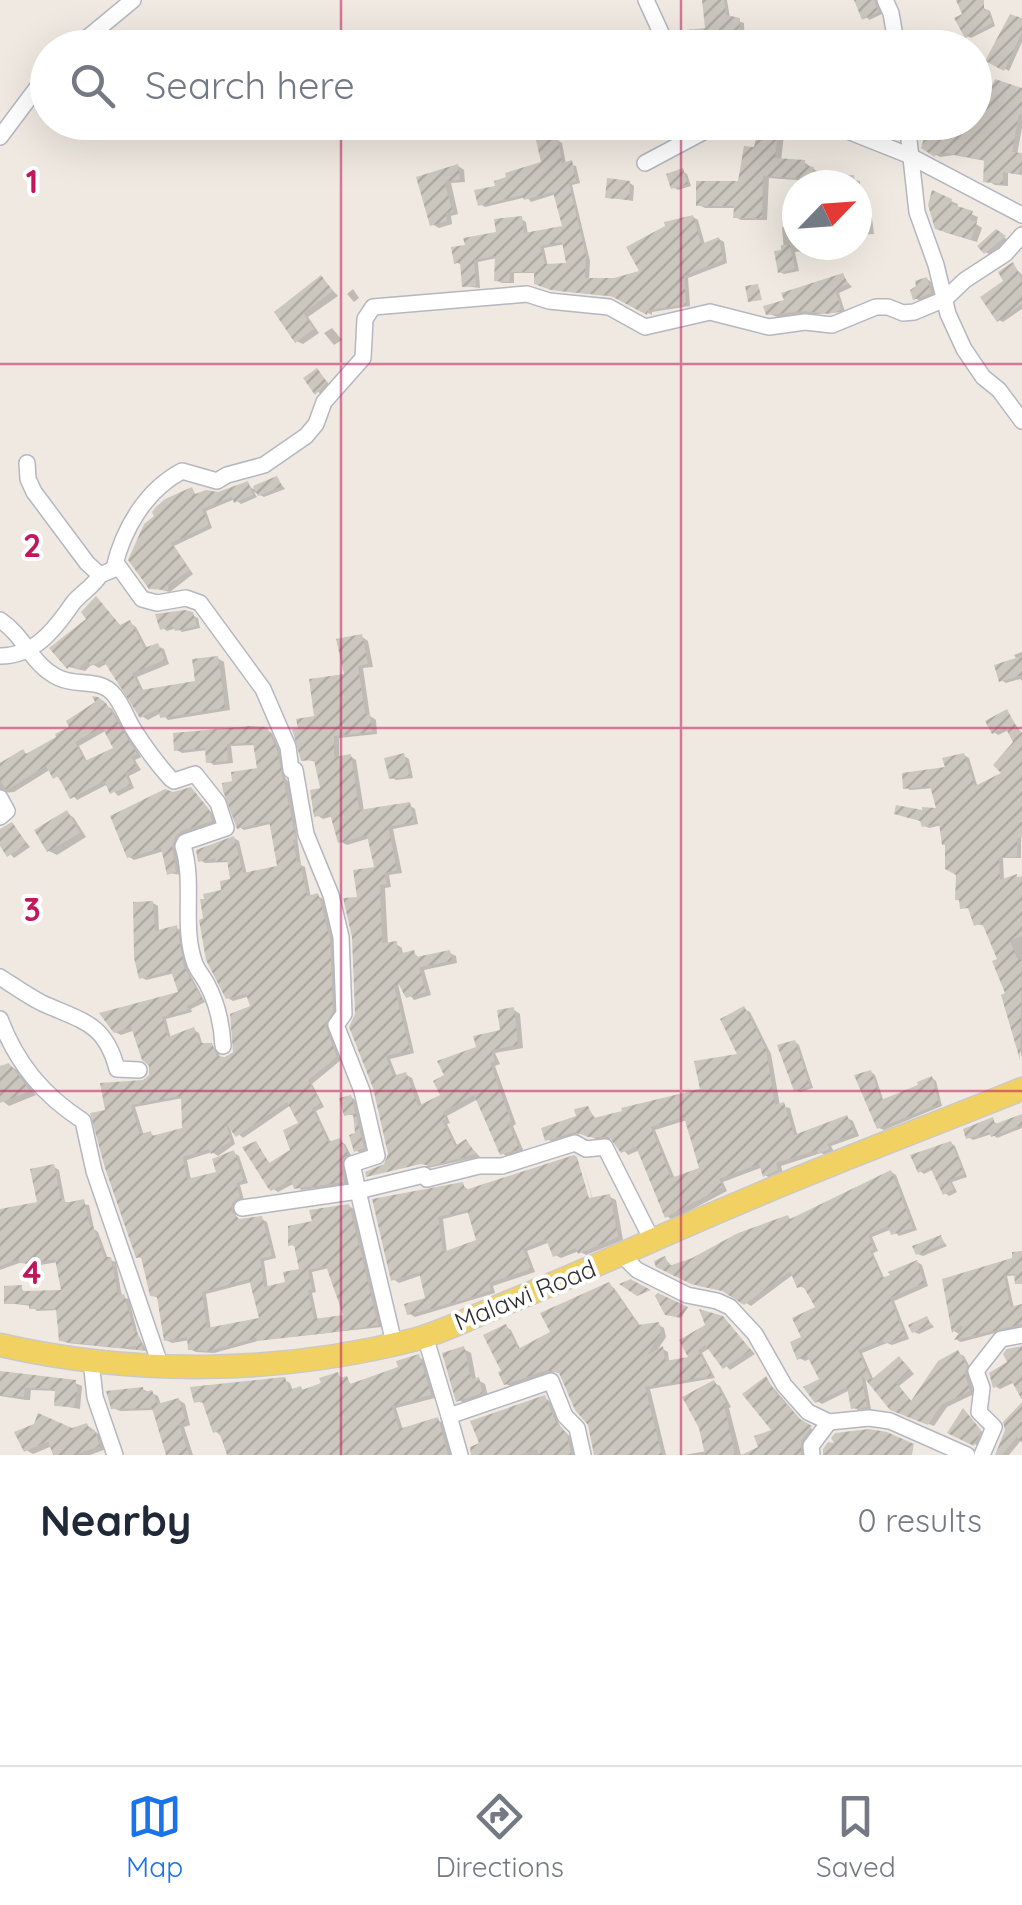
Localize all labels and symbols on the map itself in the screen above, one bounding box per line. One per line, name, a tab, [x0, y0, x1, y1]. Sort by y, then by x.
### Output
text: 1	[26, 161, 38, 201]
north arrow	[782, 170, 872, 260]
text: 2	[23, 525, 41, 565]
text: 3	[23, 889, 41, 929]
text: 4	[23, 1252, 42, 1292]
street label: Malawi Road	[450, 1252, 600, 1337]

